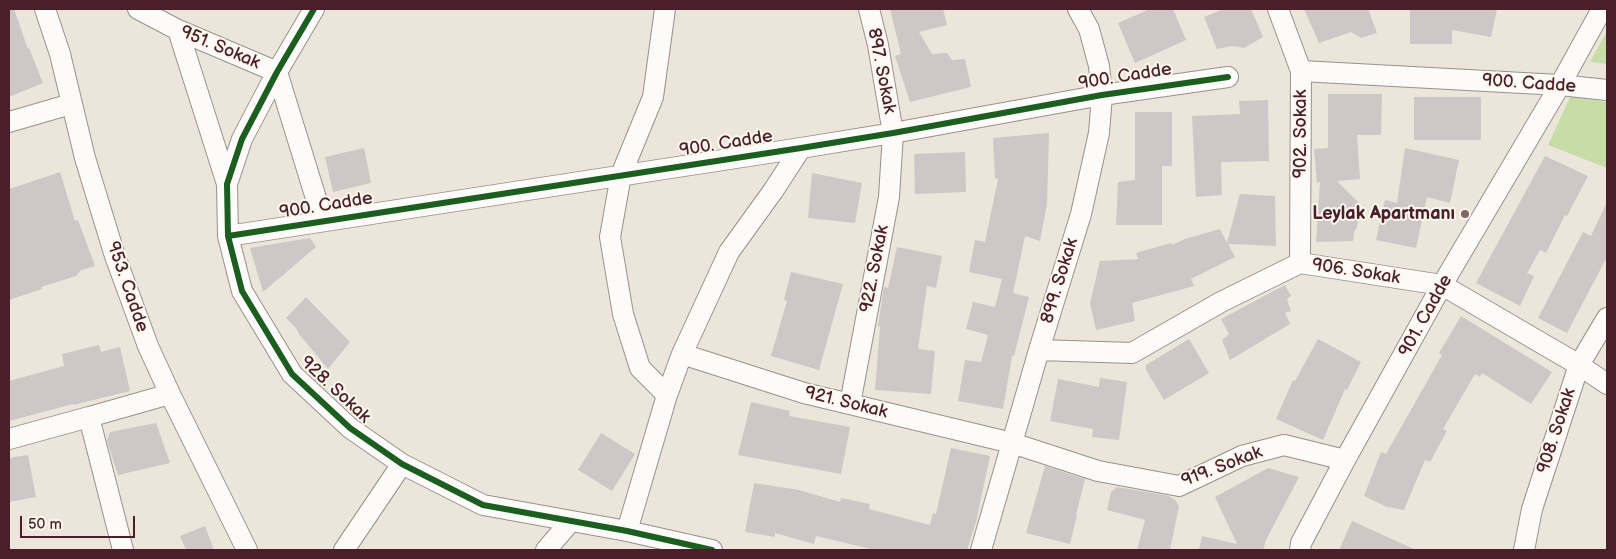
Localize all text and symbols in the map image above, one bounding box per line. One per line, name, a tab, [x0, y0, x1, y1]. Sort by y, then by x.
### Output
street label: 951. Sokak	[177, 22, 263, 74]
street label: 897. Sokak	[862, 26, 900, 116]
street label: 900. Cadde	[1077, 59, 1173, 95]
street label: 900. Cadde	[1481, 70, 1577, 98]
street label: 902. Sokak	[1290, 90, 1312, 178]
street label: 900. Cadde	[678, 126, 774, 162]
street label: 900. Cadde	[278, 188, 374, 224]
place label: Leylak Apartmanı	[1312, 203, 1455, 225]
marker: Leylak Apartmanı	[1459, 208, 1471, 220]
street label: 922. Sokak	[856, 223, 894, 315]
street label: 899. Sokak	[1037, 236, 1083, 326]
street label: 953. Cadde	[101, 239, 153, 335]
street label: 906. Sokak	[1310, 254, 1402, 290]
street label: 901. Cadde	[1395, 271, 1457, 361]
street label: 928. Sokak	[295, 352, 375, 428]
street label: 921. Sokak	[802, 382, 890, 424]
street label: 908. Sokak	[1533, 386, 1581, 476]
street label: 919. Sokak	[1179, 442, 1265, 492]
scale bar	[22, 506, 138, 538]
text: 50 m	[28, 515, 62, 534]

